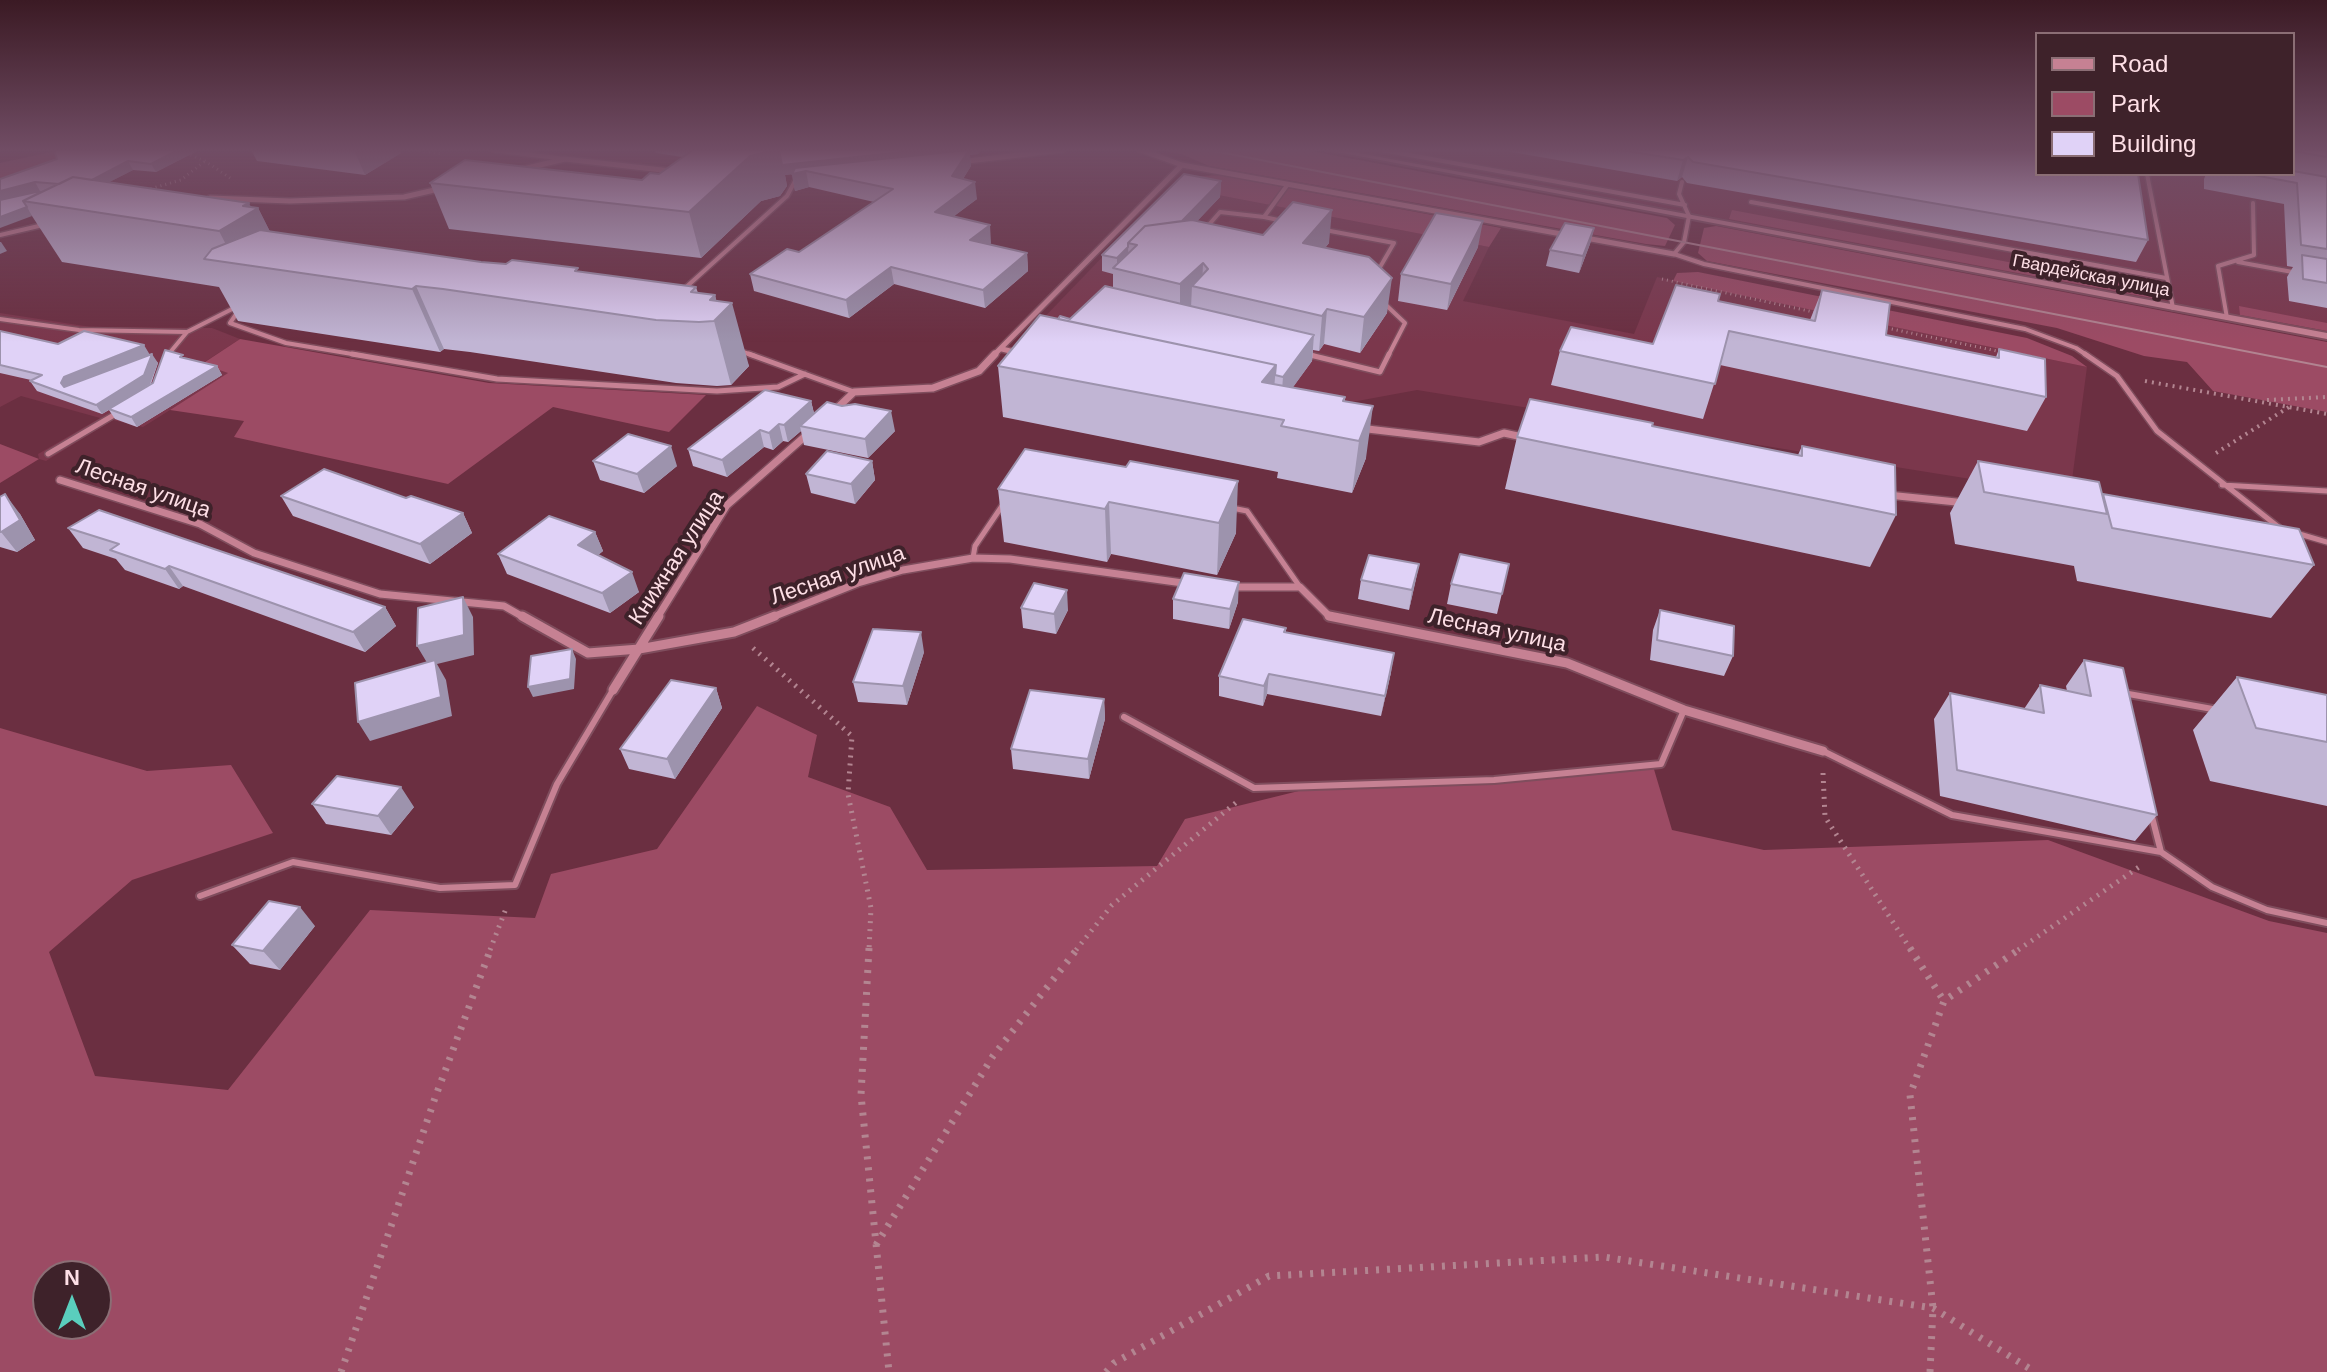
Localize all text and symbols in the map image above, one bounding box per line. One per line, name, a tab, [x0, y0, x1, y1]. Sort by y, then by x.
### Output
legend	[2035, 32, 2295, 176]
text: Road	[2111, 50, 2168, 77]
text: Park	[2111, 90, 2160, 117]
text: Building	[2111, 130, 2196, 157]
street label: Гвардейская улица	[2011, 250, 2171, 302]
street label: Лесная улица	[72, 454, 214, 524]
street label: Книжная улица	[624, 486, 730, 630]
street label: Лесная улица	[767, 541, 909, 611]
street label: Лесная улица	[1426, 603, 1568, 659]
north arrow	[32, 1260, 112, 1340]
text: N	[64, 1265, 80, 1290]

